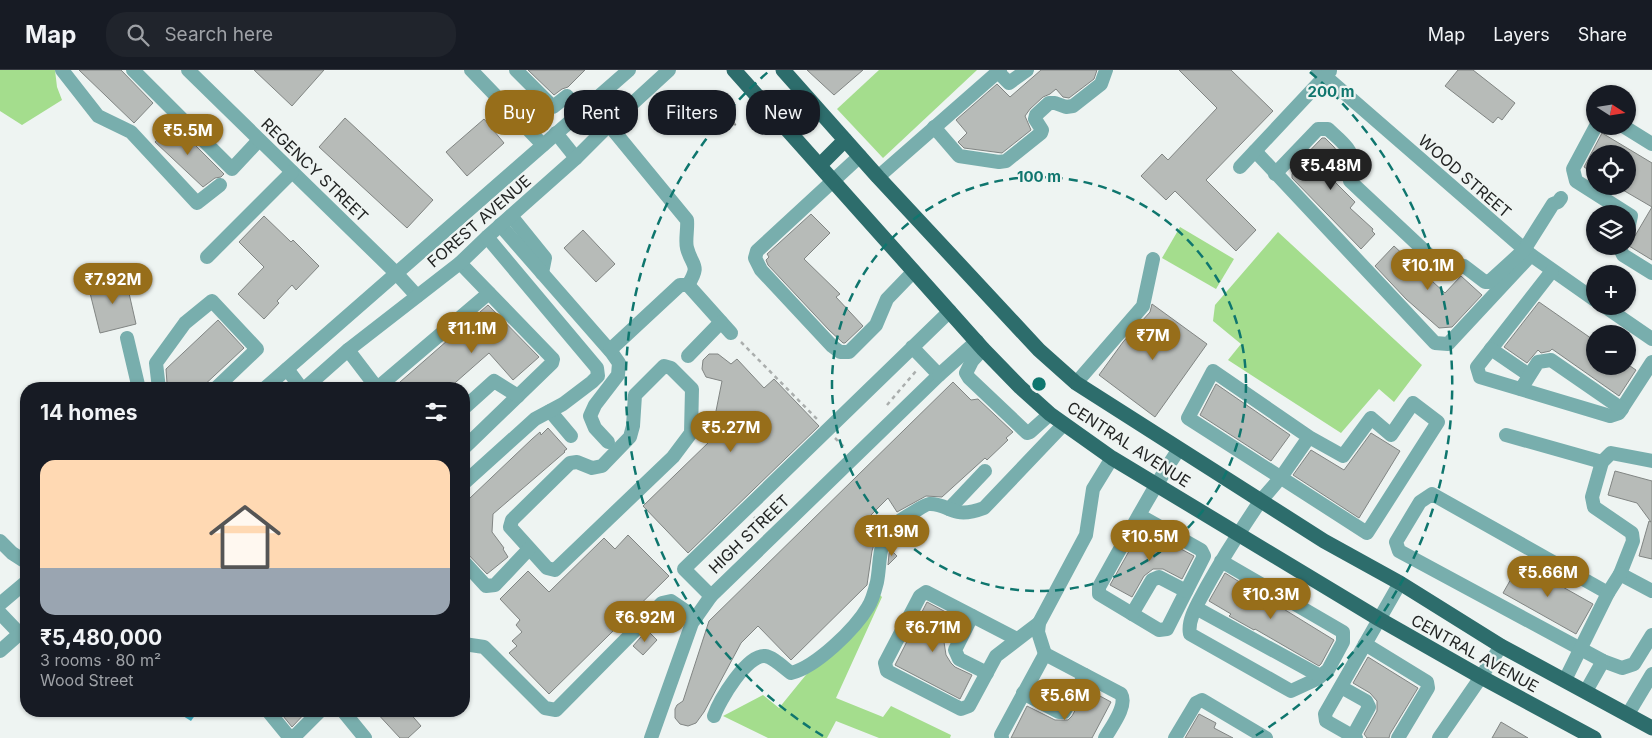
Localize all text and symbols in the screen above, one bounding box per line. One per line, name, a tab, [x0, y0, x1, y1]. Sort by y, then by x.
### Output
search box	[106, 12, 456, 57]
text: Map	[25, 20, 76, 49]
icon: search	[124, 21, 152, 49]
text: Search here	[164, 23, 273, 46]
text: Map	[1428, 24, 1465, 45]
text: Layers	[1493, 24, 1550, 45]
text: Share	[1578, 24, 1627, 45]
text: 200 m	[1308, 82, 1354, 101]
north arrow	[1586, 85, 1636, 135]
map controls	[1586, 85, 1636, 375]
chip: Buy	[485, 90, 554, 135]
chip: Rent	[564, 90, 638, 135]
chip: Filters	[648, 90, 736, 135]
chip: New	[746, 90, 820, 135]
pin: ₹5.5M	[153, 114, 223, 156]
street label: REGENCY STREET	[257, 114, 373, 226]
text: ₹5.5M	[163, 120, 213, 140]
street label: WOOD STREET	[1414, 130, 1516, 222]
button: locate	[1586, 145, 1636, 195]
pin: ₹5.48M	[1290, 148, 1372, 191]
text: ₹5.48M	[1301, 155, 1361, 175]
text: 100 m	[1017, 167, 1061, 186]
street label: FOREST AVENUE	[423, 171, 535, 271]
button: layers	[1586, 205, 1636, 255]
pin: ₹10.1M	[1387, 248, 1469, 291]
text: ₹10.1M	[1402, 255, 1454, 275]
pin: ₹7.92M	[72, 262, 154, 305]
button: +	[1586, 265, 1636, 315]
text: ₹7.92M	[85, 269, 141, 289]
pin: ₹11.1M	[431, 312, 513, 354]
text: ₹11.1M	[448, 318, 496, 338]
pin: ₹7M	[1129, 318, 1177, 361]
text: ₹7M	[1136, 325, 1170, 345]
button: −	[1586, 325, 1636, 375]
centre of rings	[1030, 375, 1048, 393]
street label: CENTRAL AVENUE	[1064, 397, 1194, 491]
icon: filters	[422, 398, 450, 426]
text: 14 homes	[40, 400, 138, 425]
pin: ₹5.27M	[690, 410, 772, 453]
text: ₹5.27M	[702, 417, 760, 437]
street label: HIGH STREET	[704, 490, 794, 578]
icon: home	[200, 492, 290, 582]
pin: ₹11.9M	[851, 514, 933, 557]
pin: ₹10.5M	[1109, 520, 1191, 562]
text: ₹11.9M	[865, 521, 919, 541]
text: ₹10.5M	[1122, 526, 1178, 546]
pin: ₹5.66M	[1507, 556, 1589, 598]
text: ₹5.66M	[1518, 562, 1578, 582]
pin: ₹10.3M	[1230, 578, 1312, 620]
text: ₹10.3M	[1243, 584, 1299, 604]
pin: ₹6.92M	[604, 600, 686, 643]
text: ₹6.92M	[615, 607, 675, 627]
pin: ₹6.71M	[892, 610, 974, 653]
street label: CENTRAL AVENUE	[1408, 610, 1542, 696]
text: ₹6.71M	[905, 617, 961, 637]
text: ₹5,480,000	[40, 625, 162, 650]
text: 3 rooms · 80 m²	[40, 650, 161, 670]
text: Wood Street	[40, 670, 134, 690]
pin: ₹5.6M	[1030, 678, 1100, 721]
text: ₹5.6M	[1040, 685, 1090, 705]

